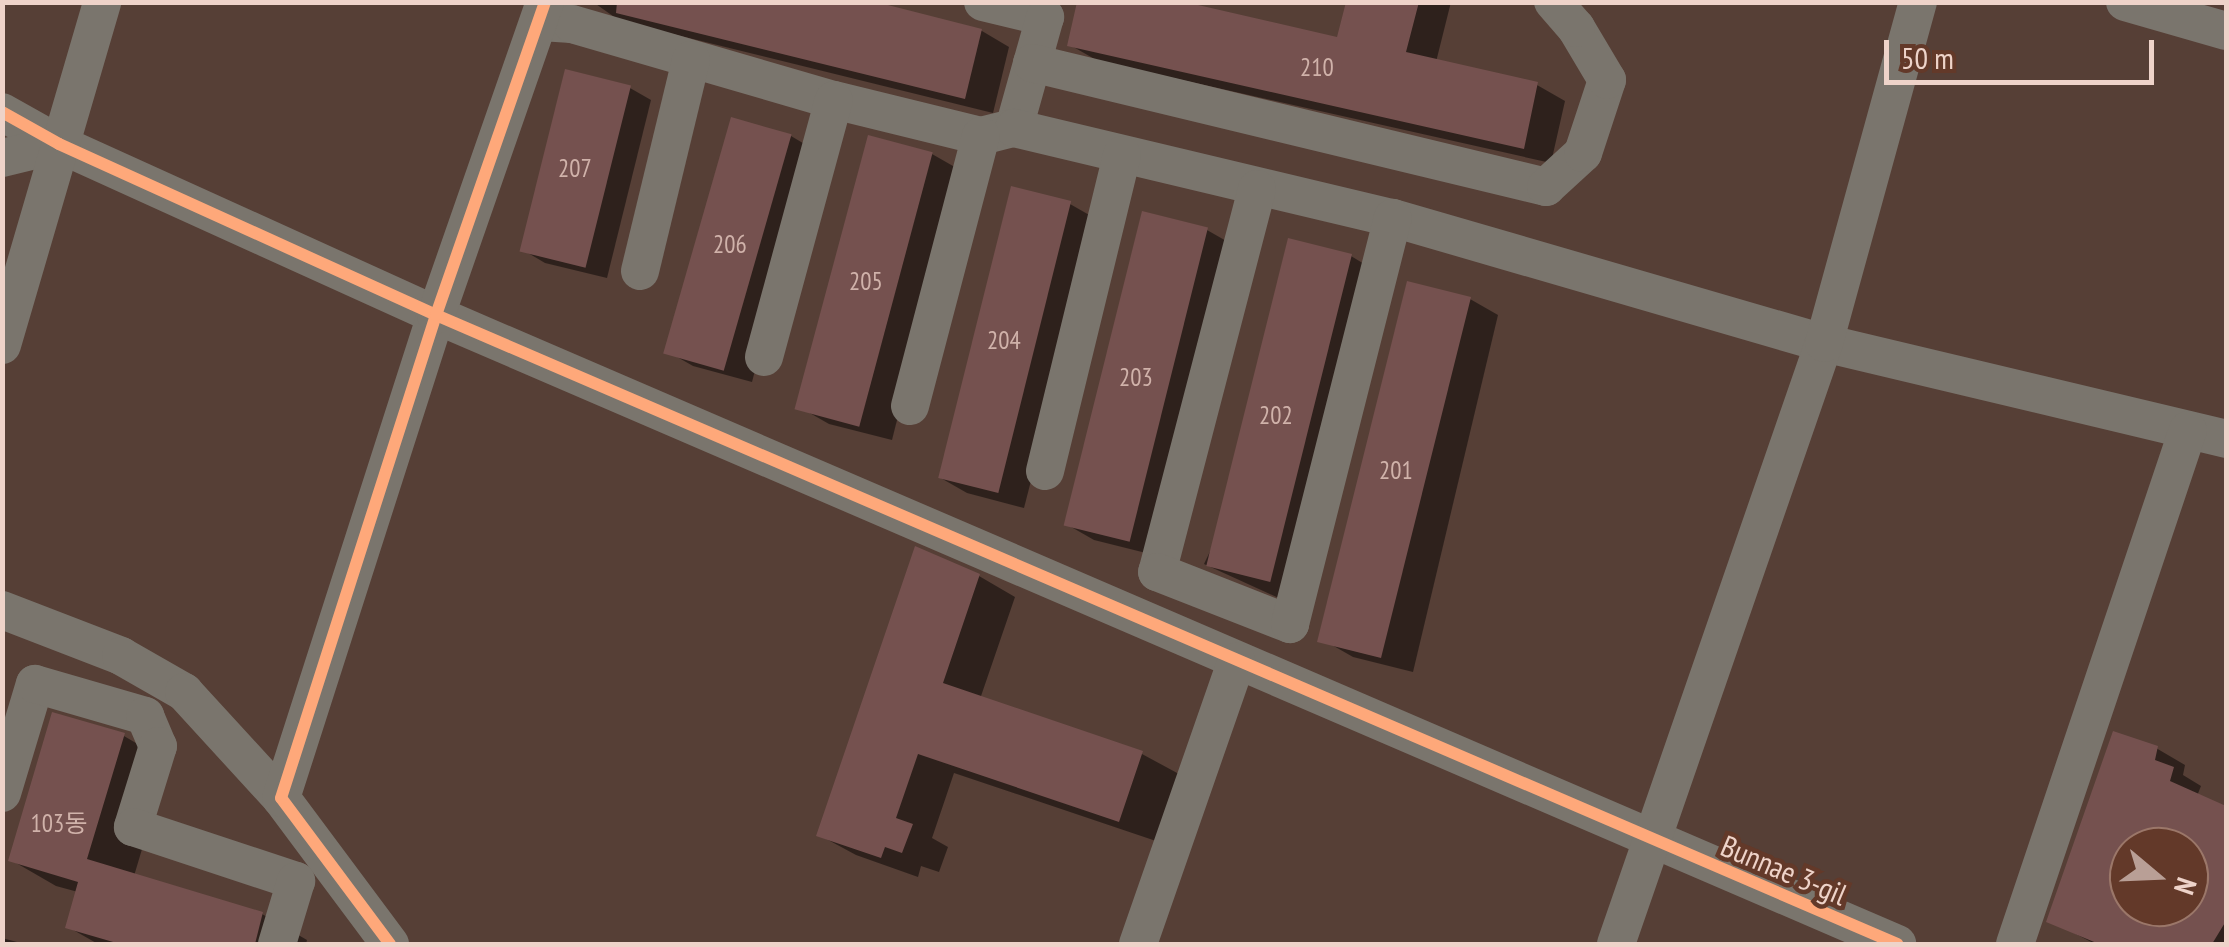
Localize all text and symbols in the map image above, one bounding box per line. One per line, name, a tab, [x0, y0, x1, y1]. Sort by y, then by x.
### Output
scale bar	[1889, 20, 2159, 82]
text: 50 m	[1901, 38, 1954, 77]
house number: 210	[1300, 52, 1334, 82]
house number: 207	[558, 153, 592, 183]
house number: 206	[713, 229, 747, 259]
house number: 205	[849, 266, 883, 296]
house number: 204	[987, 325, 1021, 355]
house number: 203	[1119, 362, 1153, 392]
house number: 202	[1259, 400, 1293, 430]
house number: 201	[1379, 455, 1413, 485]
house number: 103동	[31, 808, 87, 838]
street label: Bunnae 3-gil	[1716, 827, 1852, 913]
north arrow	[2109, 827, 2209, 927]
text: N	[2166, 873, 2206, 899]

